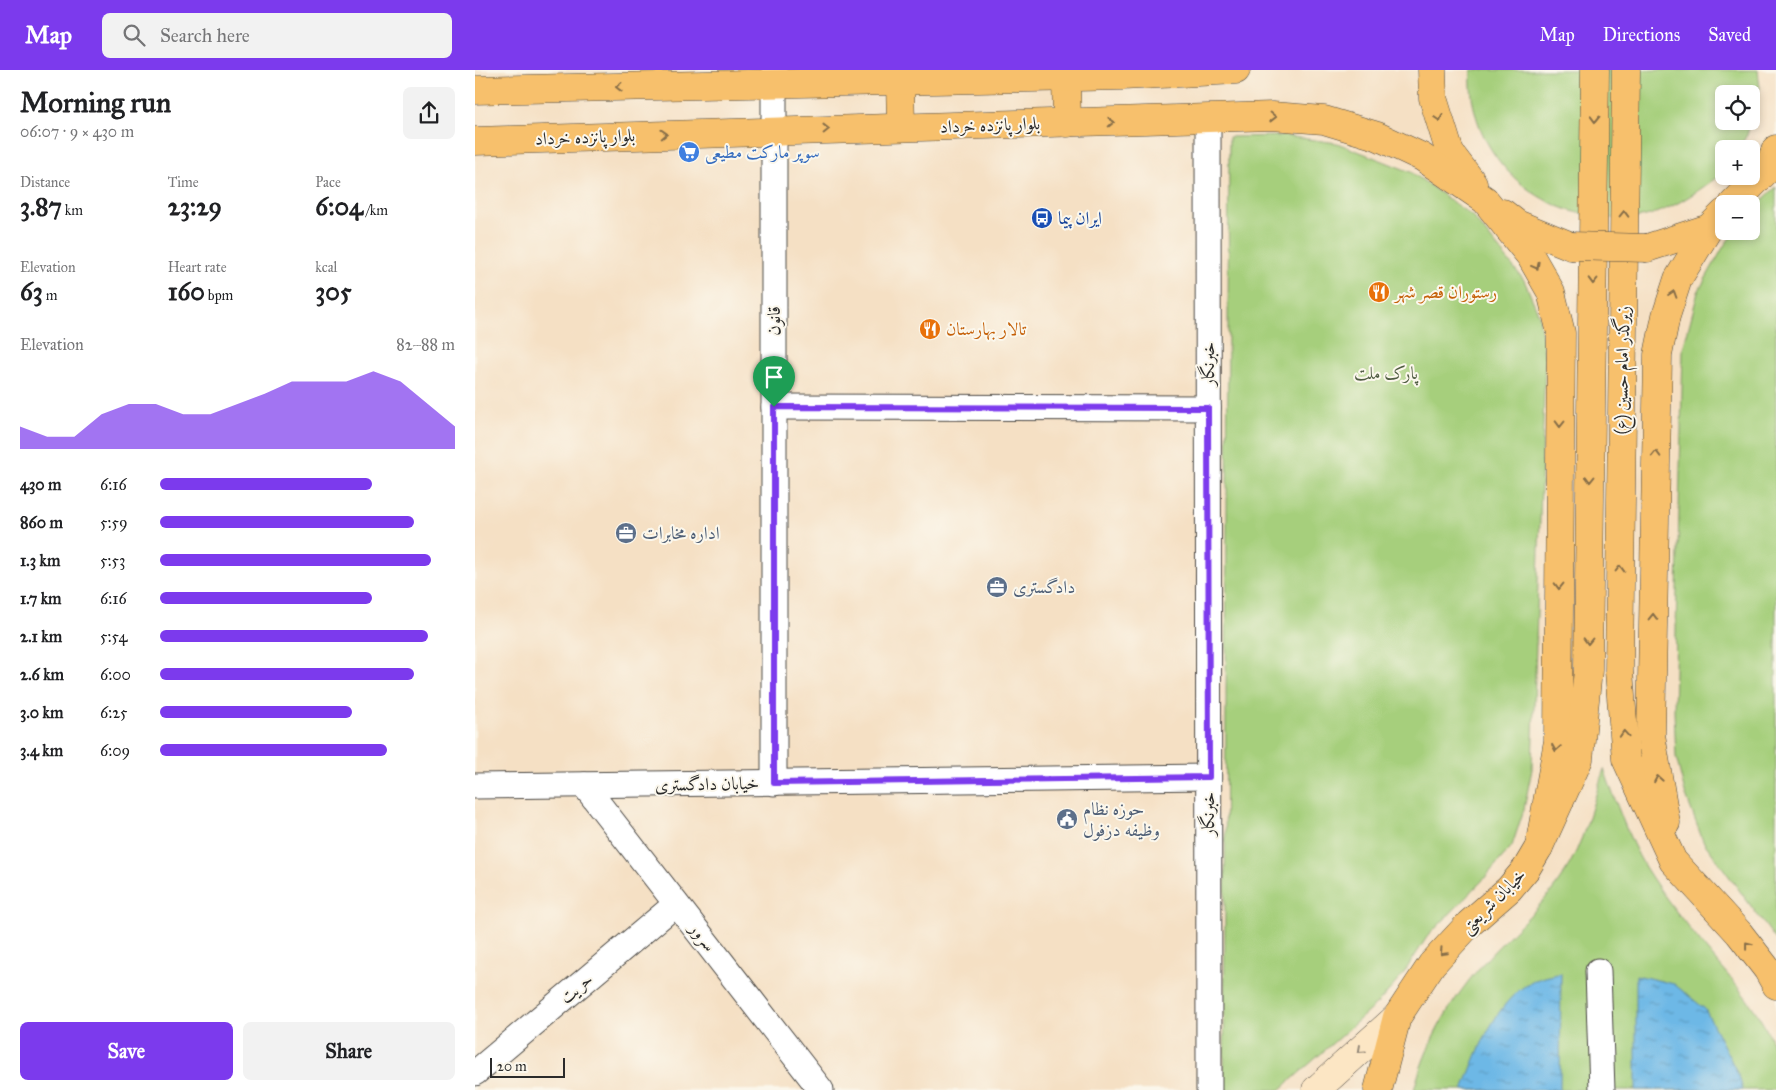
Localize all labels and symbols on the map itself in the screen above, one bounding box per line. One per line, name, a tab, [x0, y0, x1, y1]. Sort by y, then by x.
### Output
one-way arrow	[614, 82, 622, 92]
street label: بلوار پانزده خرداد	[939, 112, 1041, 140]
one-way arrow	[1270, 112, 1278, 122]
one-way arrow	[1433, 113, 1443, 121]
one-way arrow	[1590, 115, 1600, 123]
one-way arrow	[1107, 116, 1115, 127]
street label: بلوار پانزده خرداد	[534, 124, 636, 152]
one-way arrow	[822, 124, 830, 134]
one-way arrow	[660, 129, 668, 139]
supermarket icon: سوپر مارکت مطیعی	[677, 140, 701, 164]
place label: سوپر مارکت مطیعی	[705, 141, 820, 165]
bus stop icon: ایران پیما	[1030, 206, 1054, 230]
place label: ایران پیما	[1058, 207, 1102, 229]
one-way arrow	[1619, 210, 1629, 218]
one-way arrow	[1530, 261, 1540, 270]
one-way arrow	[1588, 278, 1598, 285]
restaurant icon: رستوران قصر شهر	[1367, 280, 1391, 304]
place label: رستوران قصر شهر	[1393, 281, 1497, 304]
one-way arrow	[1667, 290, 1677, 299]
street label: زیرگذر امام حسین (ع)	[1608, 305, 1639, 435]
street label: قانون	[763, 306, 785, 336]
restaurant icon: تالار بهارستان	[918, 317, 942, 341]
place label: تالار بهارستان	[946, 318, 1027, 341]
street label: خبرنگار	[1196, 342, 1219, 388]
pin	[753, 356, 795, 407]
park label: پارک ملت	[1354, 362, 1420, 386]
one-way arrow	[1555, 420, 1565, 428]
one-way arrow	[1651, 450, 1661, 458]
one-way arrow	[1585, 475, 1595, 483]
office icon: اداره مخابرات	[614, 521, 638, 545]
place label: اداره مخابرات	[642, 522, 720, 544]
one-way arrow	[1615, 565, 1625, 573]
office icon: دادگستری	[985, 575, 1009, 599]
place label: دادگستری	[1013, 576, 1075, 598]
one-way arrow	[1554, 582, 1564, 590]
one-way arrow	[1648, 613, 1658, 620]
one-way arrow	[1583, 638, 1593, 645]
one-way arrow	[1618, 730, 1629, 738]
one-way arrow	[1552, 744, 1562, 753]
street label: خیابان دادگستری	[655, 772, 759, 796]
one-way arrow	[1654, 774, 1664, 783]
street label: خبرنگار	[1196, 792, 1219, 838]
place label: حوزه نظام وظیفه دزفول	[1083, 798, 1160, 841]
public building icon: حوزه نظام وظیفه دزفول	[1055, 807, 1079, 831]
street label: خیابان شریعتی	[1456, 864, 1532, 940]
street label: سرور	[683, 917, 721, 956]
one-way arrow	[1746, 942, 1754, 951]
one-way arrow	[1440, 946, 1449, 955]
street label: حریت	[555, 968, 598, 1009]
one-way arrow	[1358, 1044, 1367, 1053]
scale bar	[490, 1055, 565, 1078]

